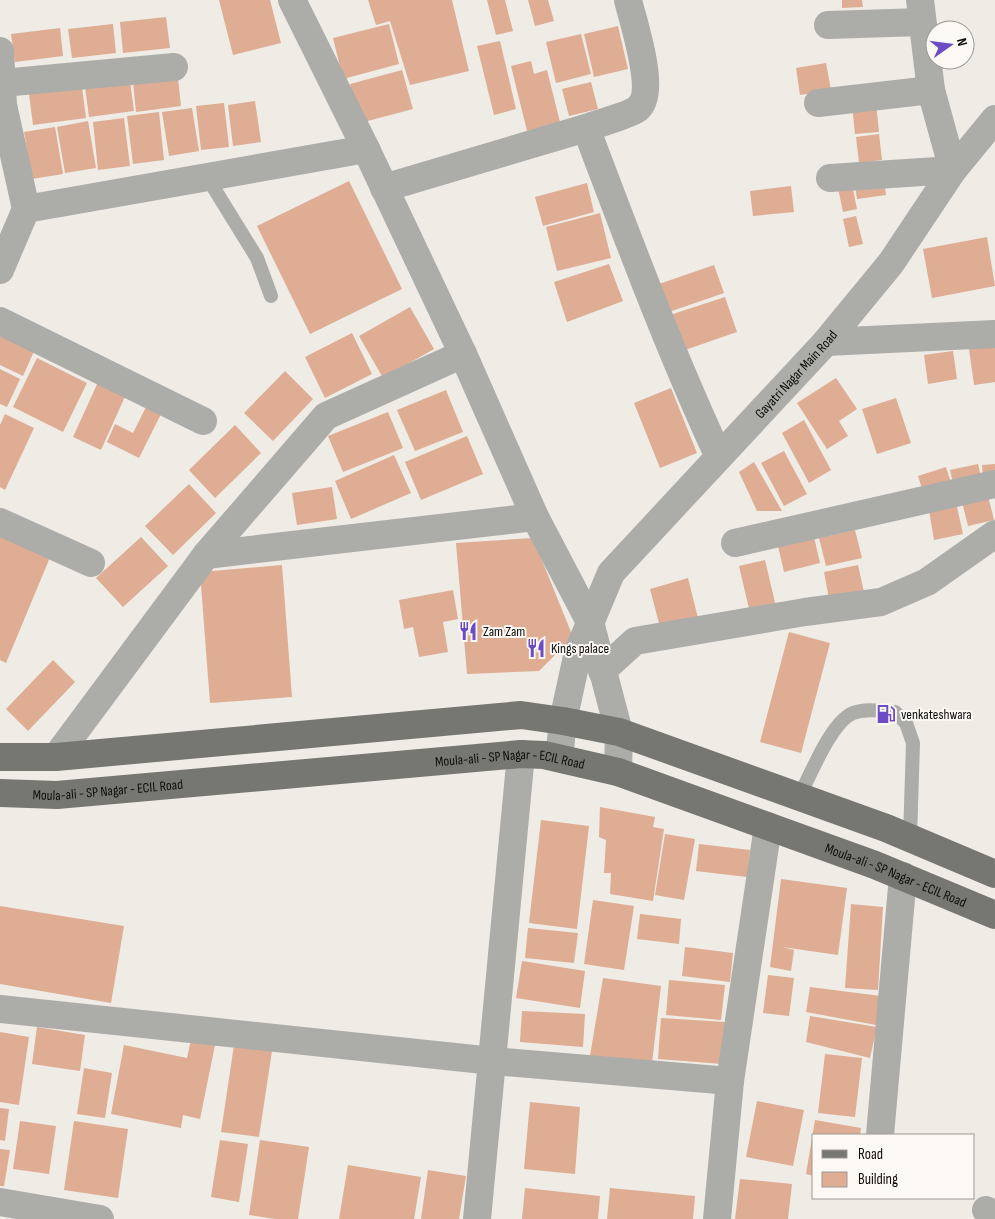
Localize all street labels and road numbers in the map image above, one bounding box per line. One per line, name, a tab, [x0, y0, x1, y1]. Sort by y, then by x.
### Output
street label: Gayatri Nagar Main Road	[751, 327, 841, 422]
street label: Moula-ali - SP Nagar - ECIL Road	[434, 745, 587, 773]
street label: Moula-ali - SP Nagar - ECIL Road	[32, 775, 184, 804]
street label: Moula-ali - SP Nagar - ECIL Road	[823, 839, 969, 911]

